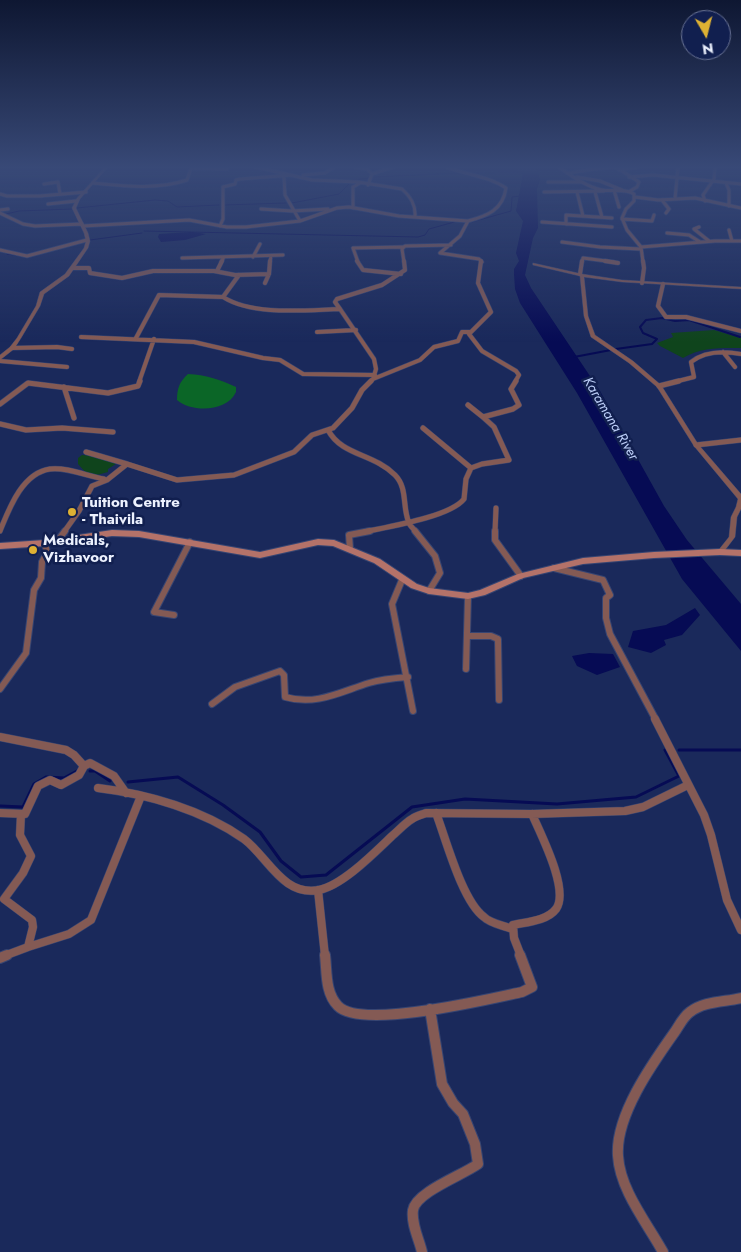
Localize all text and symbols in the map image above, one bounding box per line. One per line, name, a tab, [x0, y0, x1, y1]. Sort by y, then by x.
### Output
north arrow	[681, 10, 731, 60]
text: N	[701, 38, 715, 60]
water label: Karamana River	[579, 374, 641, 464]
place label: Tuition Centre - Thaivila	[82, 494, 180, 529]
marker: Tuition Centre - Thaivila	[66, 506, 78, 518]
place label: Medicals, Vizhavoor	[43, 532, 114, 567]
marker: Medicals, Vizhavoor	[27, 544, 39, 556]

